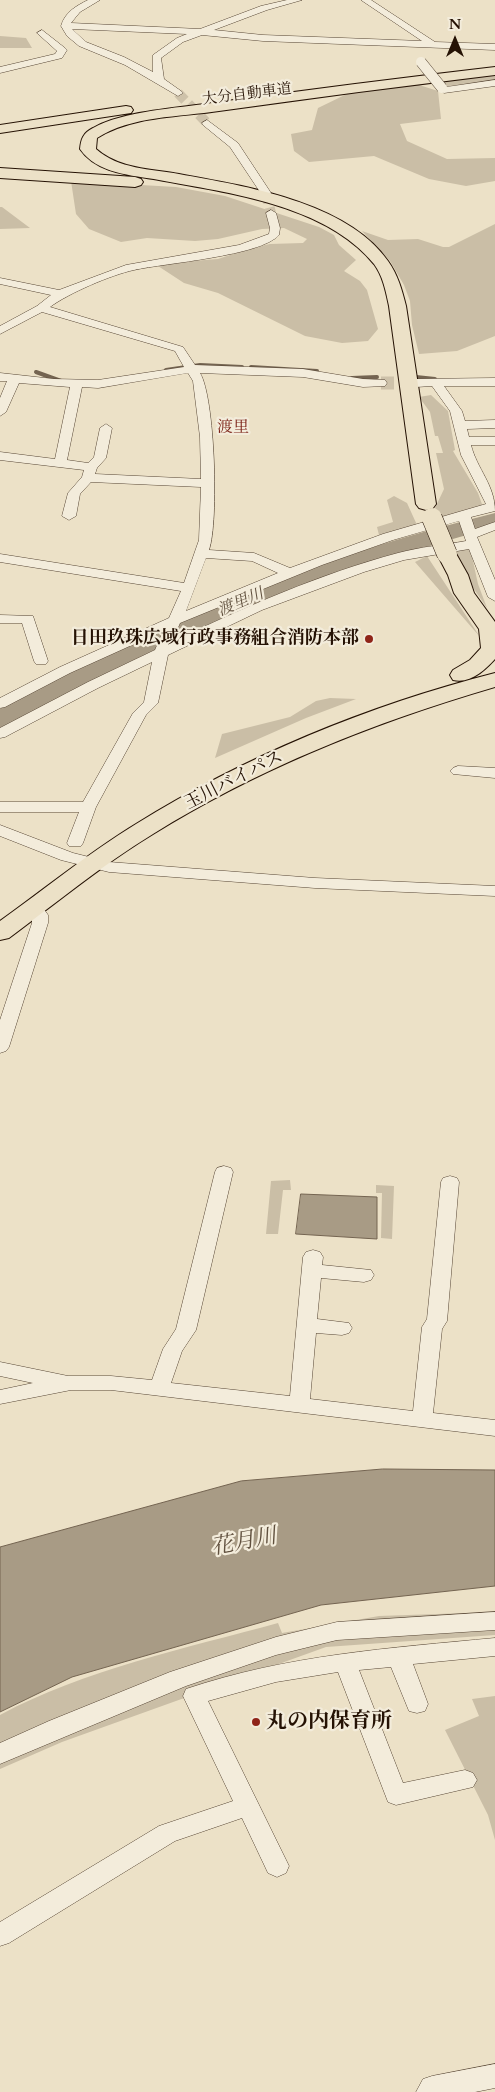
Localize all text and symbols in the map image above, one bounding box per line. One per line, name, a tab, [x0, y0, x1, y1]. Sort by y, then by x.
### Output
north arrow	[430, 15, 480, 65]
text: N	[449, 15, 461, 34]
street label: 大分自動車道	[201, 81, 293, 109]
district label: 渡里	[217, 418, 249, 438]
water label: 渡里川	[215, 585, 267, 621]
place label: 日田玖珠広域行政事務組合消防本部	[71, 628, 359, 650]
marker: 日田玖珠広域行政事務組合消防本部	[363, 633, 375, 645]
street label: 玉川バイパス	[181, 747, 287, 815]
water label: 花月川	[209, 1524, 279, 1562]
place label: 丸の内保育所	[266, 1709, 392, 1735]
marker: 丸の内保育所	[250, 1716, 262, 1728]

